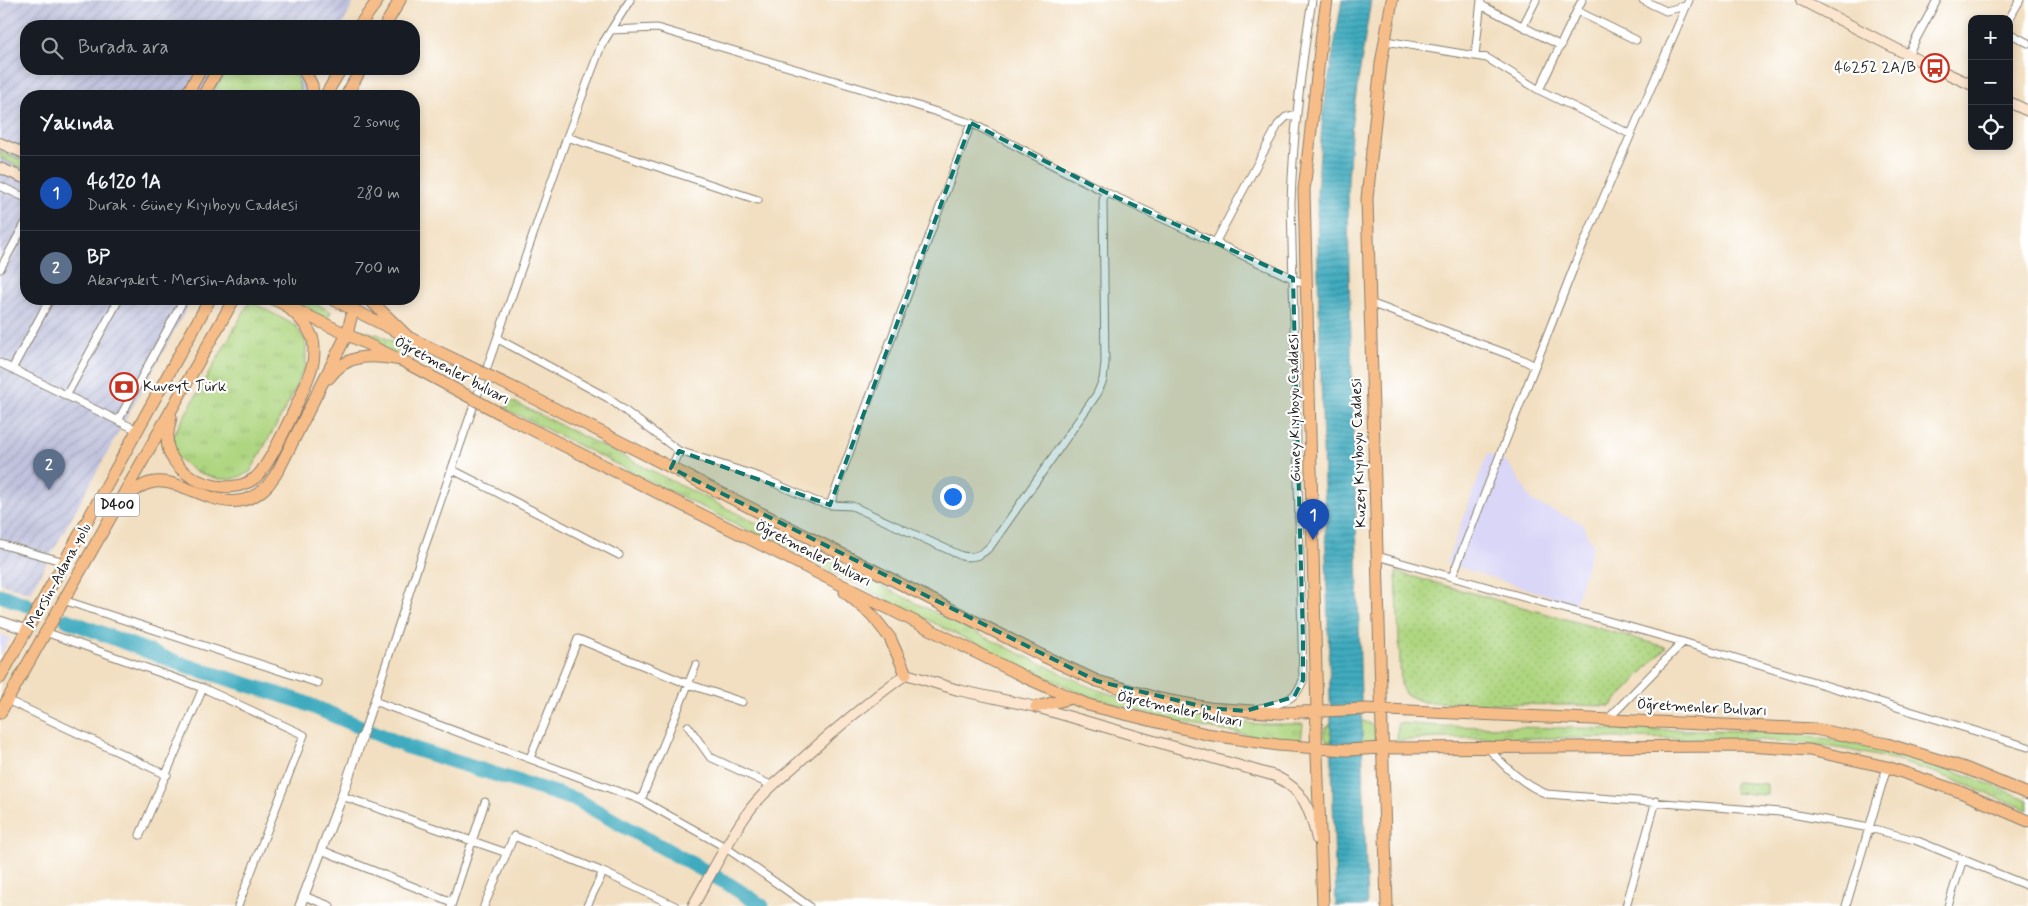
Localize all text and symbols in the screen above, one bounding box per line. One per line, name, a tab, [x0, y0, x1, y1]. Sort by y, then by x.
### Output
map controls	[1968, 15, 2013, 150]
button: +	[1968, 15, 2013, 60]
search box	[20, 20, 420, 75]
icon: search	[38, 34, 66, 62]
text: Burada ara	[78, 35, 169, 60]
bus stop icon: 46252 2A/B	[1920, 53, 1950, 83]
place label: 46252 2A/B	[1834, 58, 1916, 78]
button: −	[1968, 60, 2013, 105]
button: locate	[1968, 105, 2013, 150]
text: Yakında	[40, 109, 114, 137]
text: 2 sonuç	[353, 112, 400, 133]
text: 46120 1A	[87, 170, 161, 195]
text: 1	[52, 183, 60, 204]
text: 280 m	[357, 183, 400, 204]
text: Durak · Güney Kıyıboyu Caddesi	[87, 195, 298, 216]
text: BP	[87, 245, 110, 270]
text: 2	[52, 258, 60, 279]
text: 700 m	[354, 258, 400, 279]
text: Akaryakıt · Mersin-Adana yolu	[87, 270, 297, 291]
street label: Öğretmenler bulvarı	[391, 332, 513, 410]
street label: Güney Kıyıboyu Caddesi	[1284, 334, 1306, 482]
bank icon: Kuveyt Türk	[109, 372, 139, 402]
place label: Kuveyt Türk	[143, 377, 227, 397]
street label: Kuzey Kıyıboyu Caddesi	[1346, 378, 1372, 528]
pin: 2	[33, 449, 65, 490]
your location	[940, 484, 966, 510]
road number: D400	[94, 494, 140, 516]
pin: 1	[1297, 499, 1329, 540]
street label: Öğretmenler bulvarı	[751, 516, 875, 592]
street label: Mersin-Adana yolu	[22, 520, 96, 632]
street label: Öğretmenler bulvarı	[1115, 687, 1245, 733]
street label: Öğretmenler Bulvarı	[1636, 695, 1768, 721]

